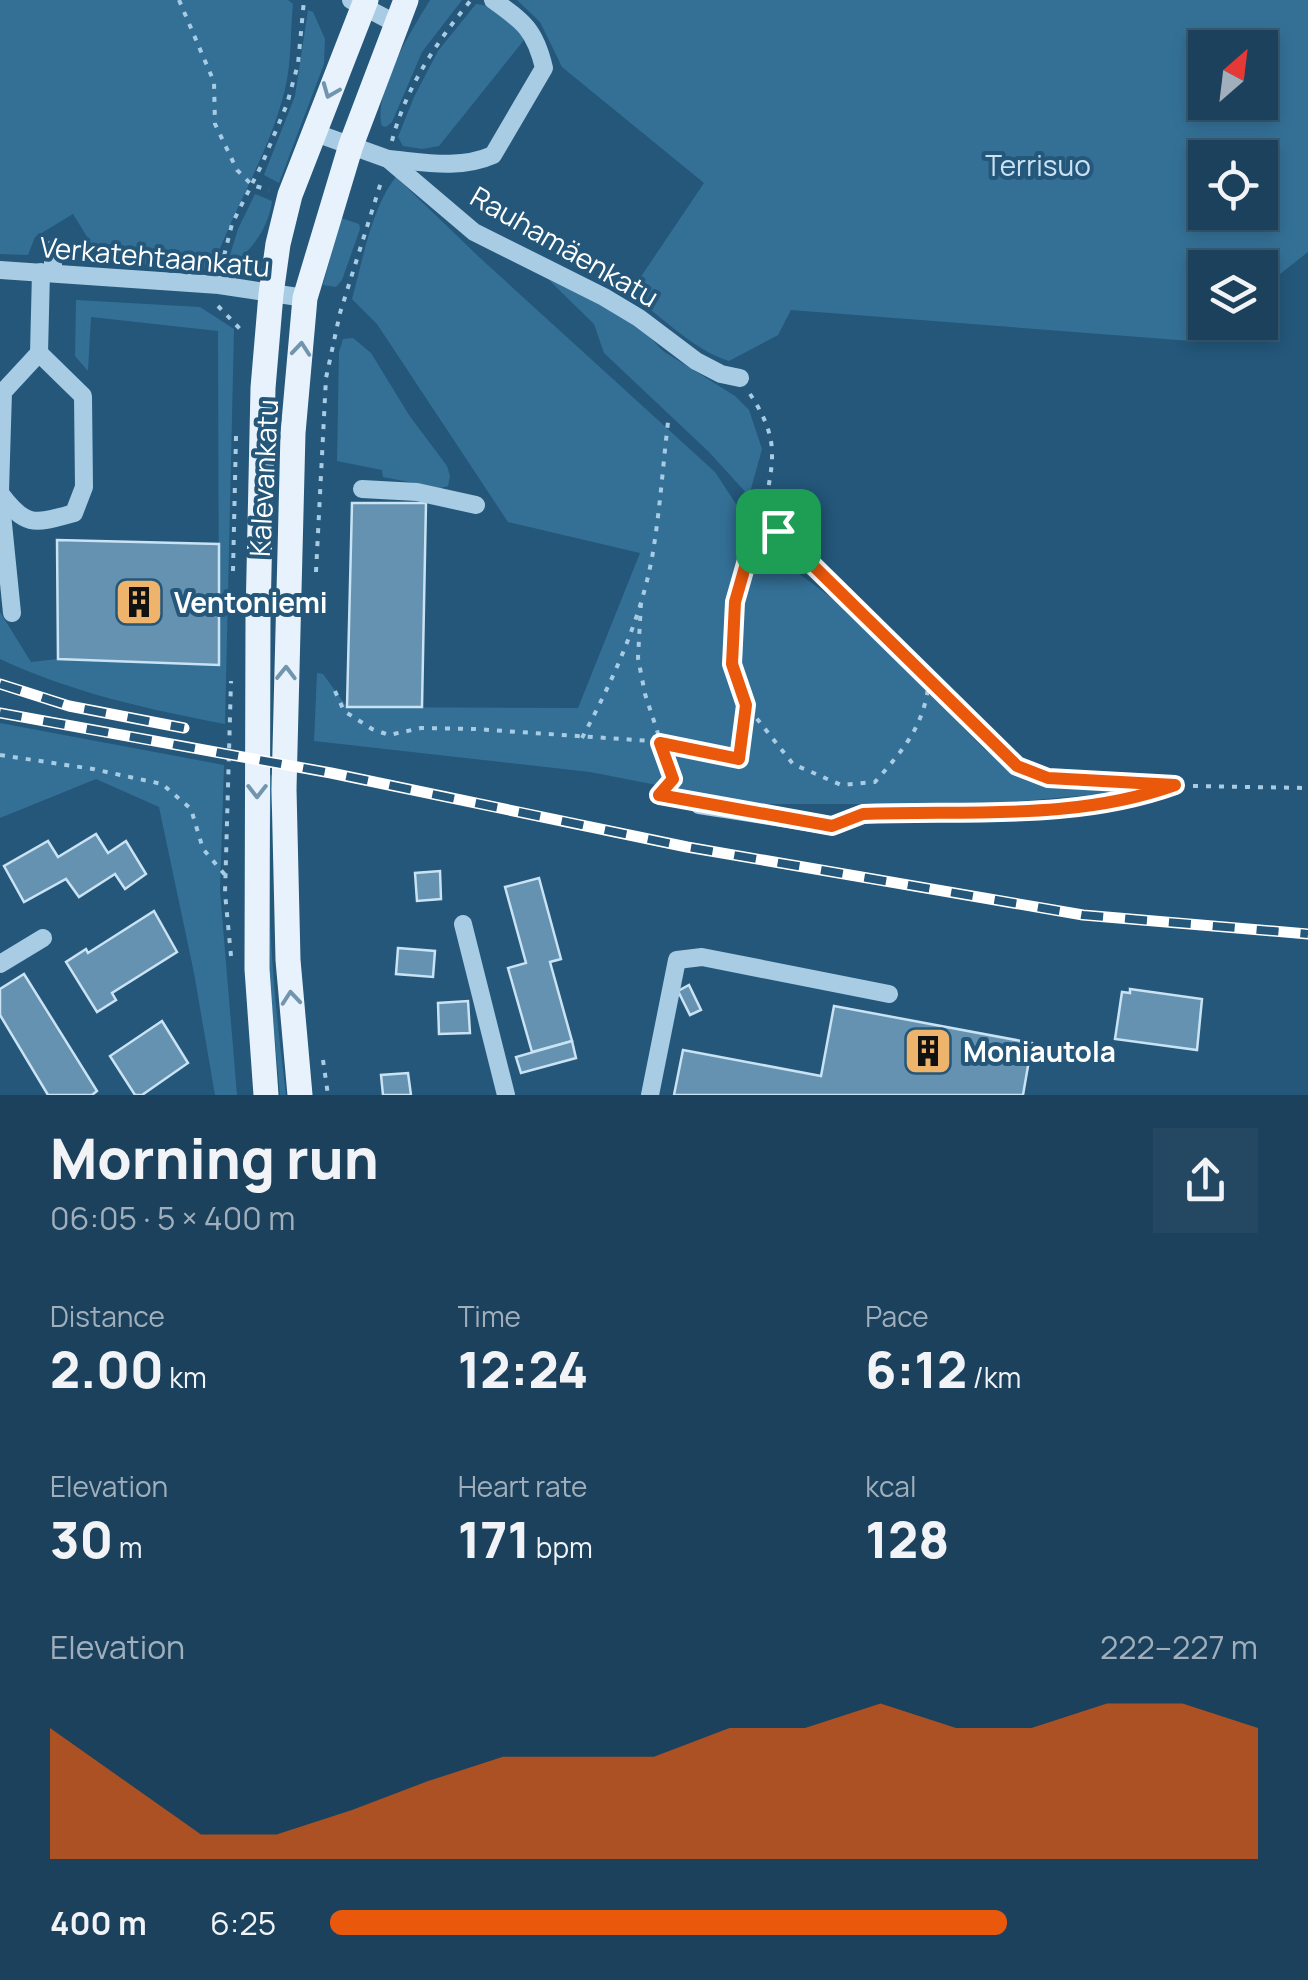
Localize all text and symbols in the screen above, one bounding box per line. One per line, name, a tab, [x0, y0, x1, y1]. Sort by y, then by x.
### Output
north arrow	[1188, 30, 1278, 120]
map controls	[1188, 30, 1278, 340]
one-way arrow	[322, 81, 342, 99]
button: locate	[1188, 140, 1278, 230]
park label: Terrisuo	[985, 146, 1091, 184]
street label: Rauhamäenkatu	[464, 177, 666, 315]
street label: Verkatehtaankatu	[38, 227, 272, 285]
button: layers	[1188, 250, 1278, 340]
one-way arrow	[289, 340, 311, 356]
street label: Kalevankatu	[240, 398, 286, 558]
pin	[736, 489, 821, 574]
icon: arrive	[751, 504, 806, 559]
building icon: Ventoniemi	[113, 576, 165, 628]
place label: Ventoniemi	[174, 583, 328, 621]
one-way arrow	[276, 665, 297, 681]
one-way arrow	[246, 784, 268, 799]
one-way arrow	[280, 989, 302, 1005]
building icon: Moniautola	[902, 1025, 954, 1077]
place label: Moniautola	[963, 1032, 1116, 1070]
text: Morning run	[50, 1120, 379, 1196]
button: share	[1153, 1128, 1258, 1233]
text: 06:05 · 5 × 400 m	[50, 1196, 295, 1240]
text: Distance	[50, 1297, 165, 1335]
text: Time	[458, 1297, 521, 1335]
text: Pace	[865, 1297, 929, 1335]
text: 2.00	[50, 1335, 164, 1403]
text: 12:24	[458, 1335, 588, 1403]
text: 6:12	[865, 1335, 967, 1403]
text: km	[164, 1358, 207, 1396]
text: /km	[967, 1358, 1021, 1396]
text: Elevation	[50, 1467, 168, 1505]
text: Heart rate	[458, 1467, 587, 1505]
text: kcal	[865, 1467, 916, 1505]
text: 30	[50, 1505, 113, 1573]
text: 171	[458, 1505, 530, 1573]
text: 128	[865, 1505, 949, 1573]
text: m	[113, 1528, 143, 1566]
text: bpm	[530, 1528, 593, 1566]
text: Elevation	[50, 1625, 185, 1669]
text: 222–227 m	[1100, 1625, 1258, 1669]
text: 400 m	[50, 1901, 147, 1945]
text: 6:25	[210, 1901, 276, 1945]

